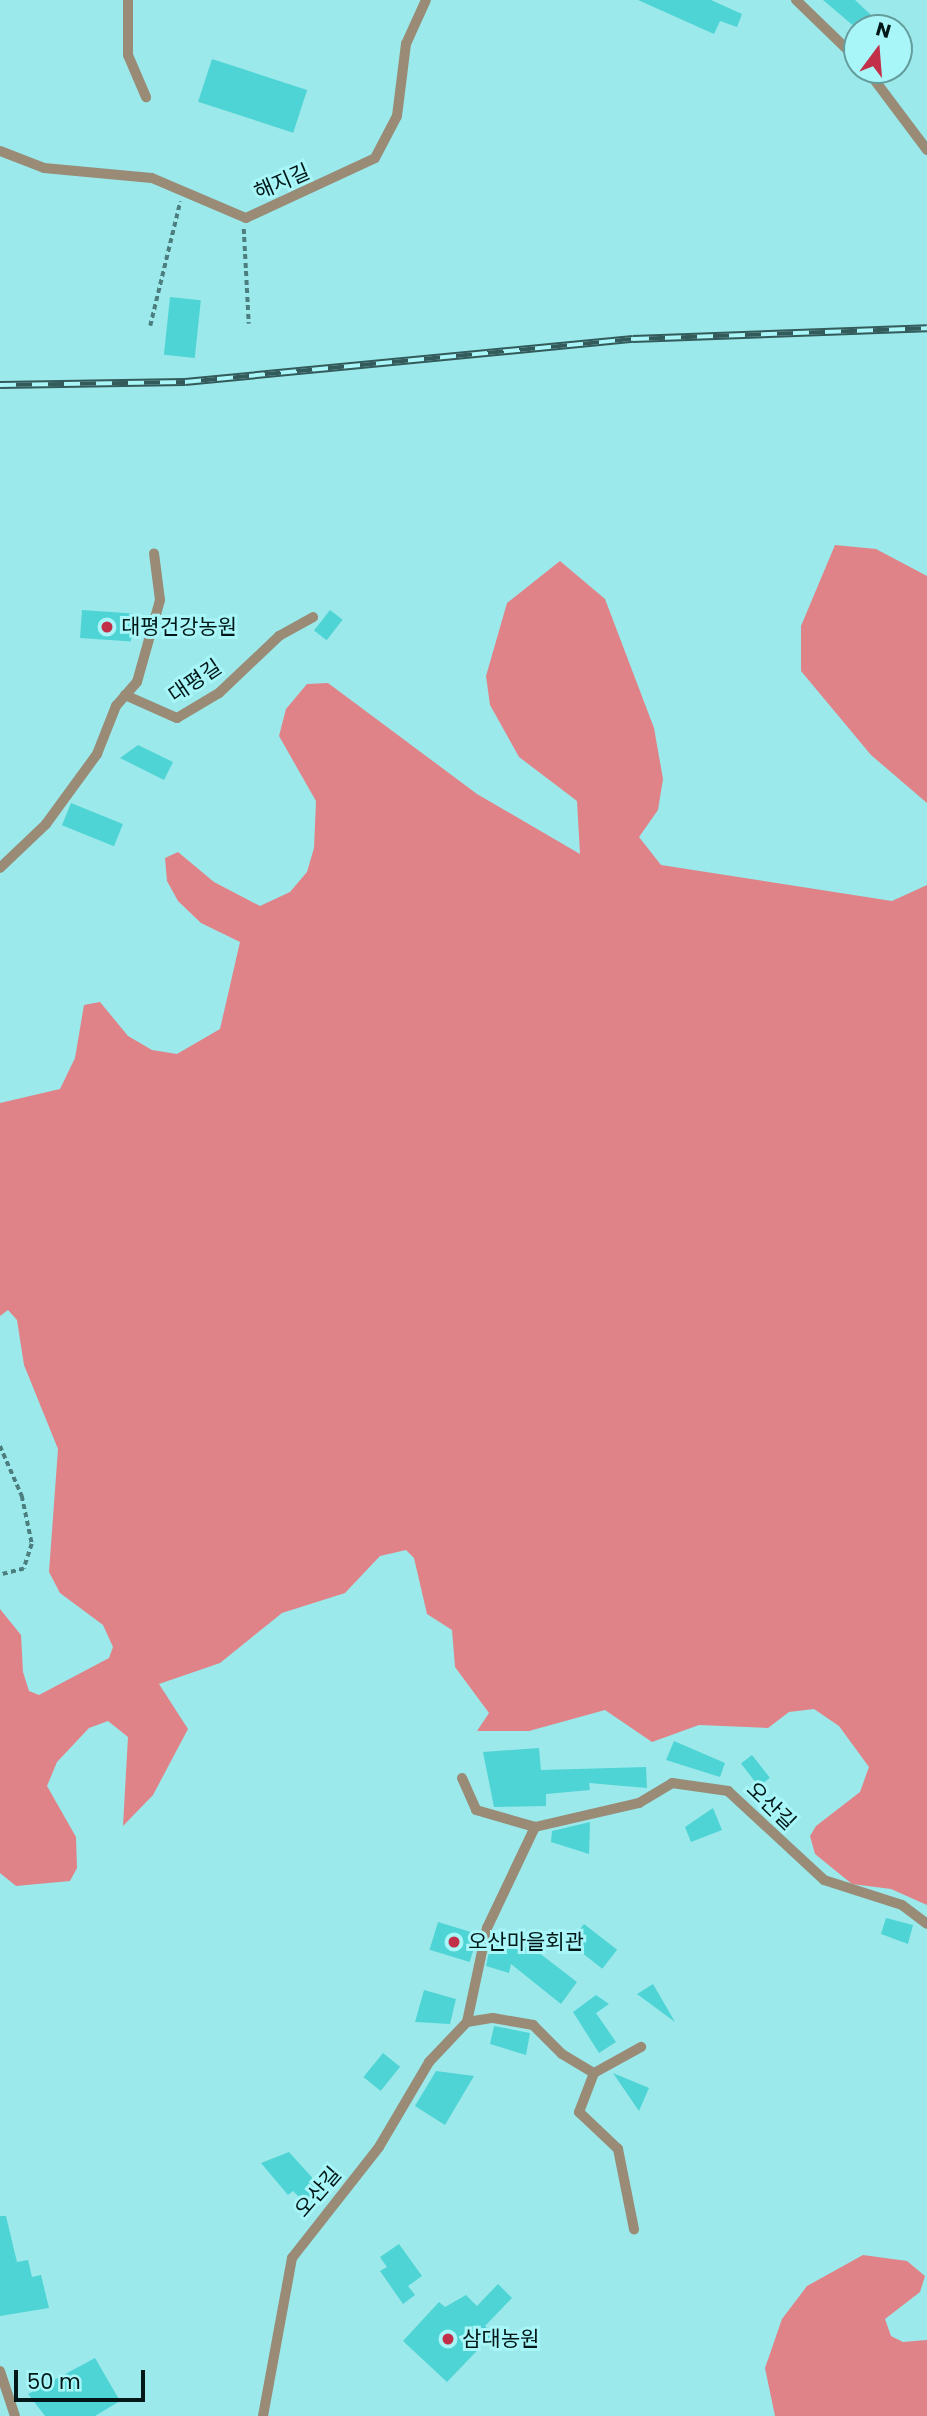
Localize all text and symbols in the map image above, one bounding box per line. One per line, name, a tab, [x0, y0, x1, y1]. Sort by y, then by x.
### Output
north arrow	[843, 14, 913, 84]
text: N	[873, 15, 894, 45]
street label: 해지길	[250, 159, 314, 205]
place label: 대평건강농원	[121, 614, 237, 640]
marker: 대평건강농원	[99, 619, 115, 635]
street label: 대평길	[164, 654, 226, 708]
street label: 오산길	[741, 1777, 801, 1835]
place label: 오산마을회관	[468, 1929, 584, 1955]
marker: 오산마을회관	[446, 1934, 462, 1950]
street label: 오산길	[289, 2162, 347, 2222]
place label: 삼대농원	[462, 2326, 539, 2352]
marker: 삼대농원	[440, 2331, 456, 2347]
scale bar	[18, 2356, 149, 2400]
text: 50 m	[27, 2367, 81, 2396]

